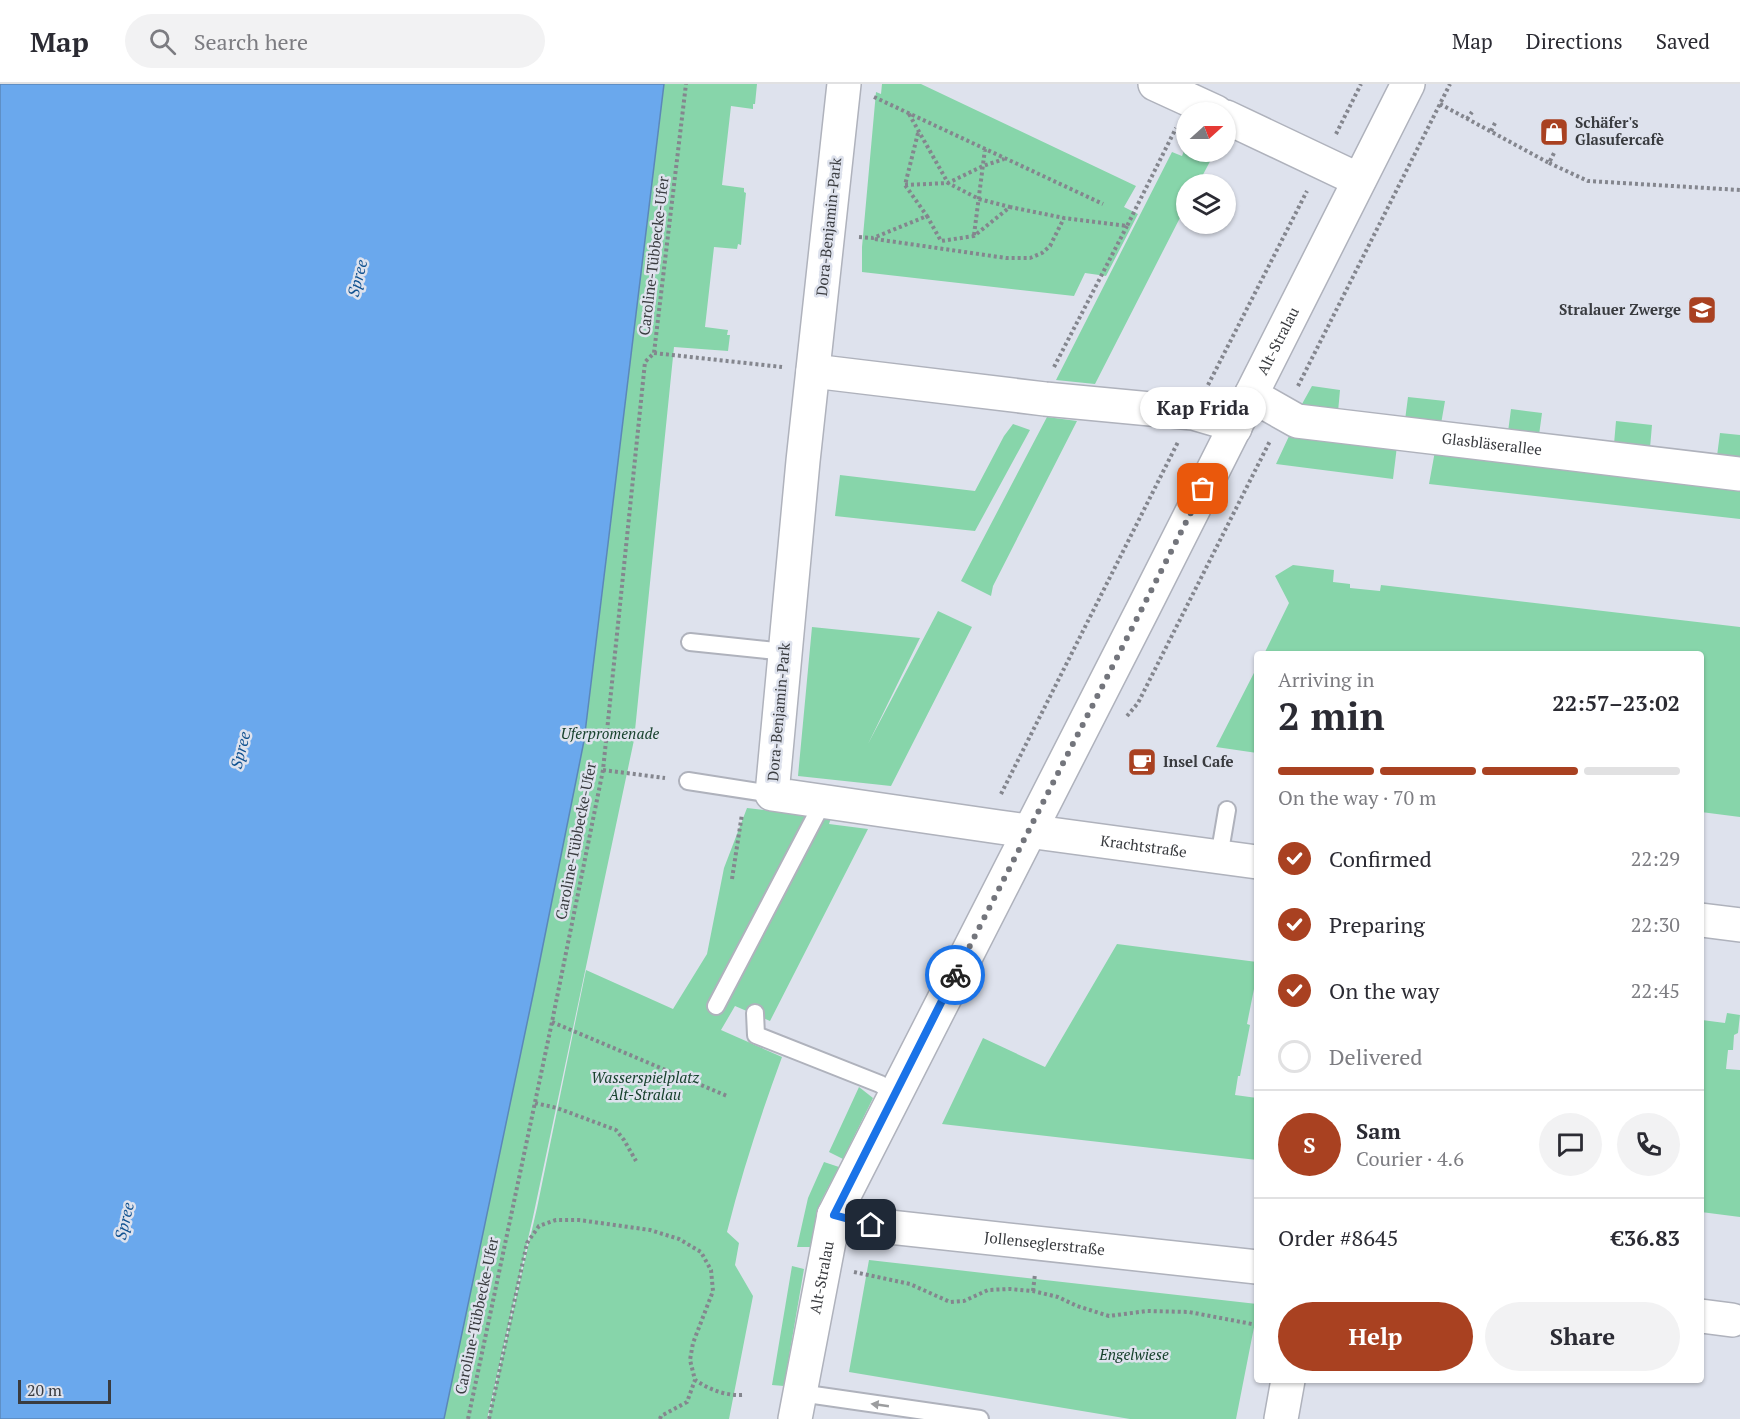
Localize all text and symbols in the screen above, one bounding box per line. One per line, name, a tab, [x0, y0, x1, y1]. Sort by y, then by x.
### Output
search box	[125, 14, 545, 68]
text: Map	[30, 23, 89, 60]
icon: search	[146, 25, 179, 58]
text: Search here	[194, 27, 308, 56]
text: Map	[1452, 27, 1493, 55]
text: Directions	[1526, 27, 1623, 55]
text: Saved	[1656, 27, 1710, 55]
north arrow	[1176, 102, 1236, 162]
map controls	[1176, 102, 1236, 234]
place label: Schäfer's Glasufercafè	[1575, 112, 1664, 149]
shop icon: Schäfer's Glasufercafè	[1538, 116, 1570, 148]
street label: Dora-Benjamin-Park	[811, 157, 845, 297]
button: layers	[1176, 174, 1236, 234]
street label: Caroline-Tübbecke-Ufer	[633, 175, 673, 337]
water label: Spree	[342, 257, 372, 299]
school or university icon: Stralauer Zwerge	[1686, 294, 1718, 326]
place label: Stralauer Zwerge	[1559, 299, 1681, 319]
street label: Alt-Stralau	[1252, 303, 1303, 378]
callout: Kap Frida	[1140, 387, 1266, 429]
text: Kap Frida	[1157, 394, 1249, 421]
street label: Glasbläserallee	[1441, 427, 1543, 459]
pin	[1177, 463, 1228, 514]
icon: bag	[1186, 472, 1219, 505]
street label: Dora-Benjamin-Park	[762, 642, 794, 782]
text: Arriving in	[1278, 666, 1374, 693]
text: 22:57–23:02	[1552, 688, 1680, 717]
text: 2 min	[1278, 689, 1385, 741]
park label: Uferpromenade	[561, 723, 659, 743]
water label: Spree	[225, 729, 255, 771]
cafe icon: Insel Cafe	[1126, 746, 1158, 778]
place label: Insel Cafe	[1163, 751, 1234, 771]
street label: Caroline-Tübbecke-Ufer	[550, 760, 600, 921]
text: On the way · 70 m	[1278, 784, 1436, 811]
street label: Krachtstraße	[1099, 830, 1188, 861]
icon: check	[1278, 842, 1311, 875]
text: Confirmed	[1329, 844, 1432, 873]
text: 22:29	[1631, 845, 1680, 872]
icon: check	[1278, 908, 1311, 941]
text: Preparing	[1329, 910, 1425, 939]
text: 22:30	[1631, 911, 1680, 938]
courier	[925, 945, 985, 1005]
icon: bike	[939, 959, 972, 992]
icon: check	[1278, 974, 1311, 1007]
text: On the way	[1329, 976, 1439, 1005]
text: 22:45	[1631, 977, 1680, 1004]
text: Delivered	[1329, 1042, 1422, 1071]
park label: Wasserspielplatz Alt-Stralau	[591, 1067, 699, 1104]
button: chat	[1539, 1113, 1602, 1176]
button: phone	[1617, 1113, 1680, 1176]
text: Sam	[1356, 1116, 1401, 1145]
text: S	[1303, 1130, 1316, 1159]
text: Courier · 4.6	[1356, 1145, 1464, 1172]
pin	[845, 1199, 896, 1250]
water label: Spree	[109, 1200, 139, 1242]
icon: home	[854, 1208, 887, 1241]
text: Order #8645	[1278, 1223, 1398, 1252]
text: €36.83	[1611, 1223, 1680, 1252]
street label: Jollenseglerstraße	[983, 1226, 1106, 1259]
street label: Caroline-Tübbecke-Ufer	[450, 1235, 502, 1396]
street label: Alt-Stralau	[804, 1239, 838, 1316]
button: Help	[1278, 1302, 1473, 1371]
button: Share	[1485, 1302, 1680, 1371]
park label: Engelwiese	[1098, 1344, 1169, 1364]
scale bar	[18, 1377, 111, 1404]
text: 20 m	[27, 1379, 62, 1401]
one-way arrow	[871, 1400, 890, 1410]

